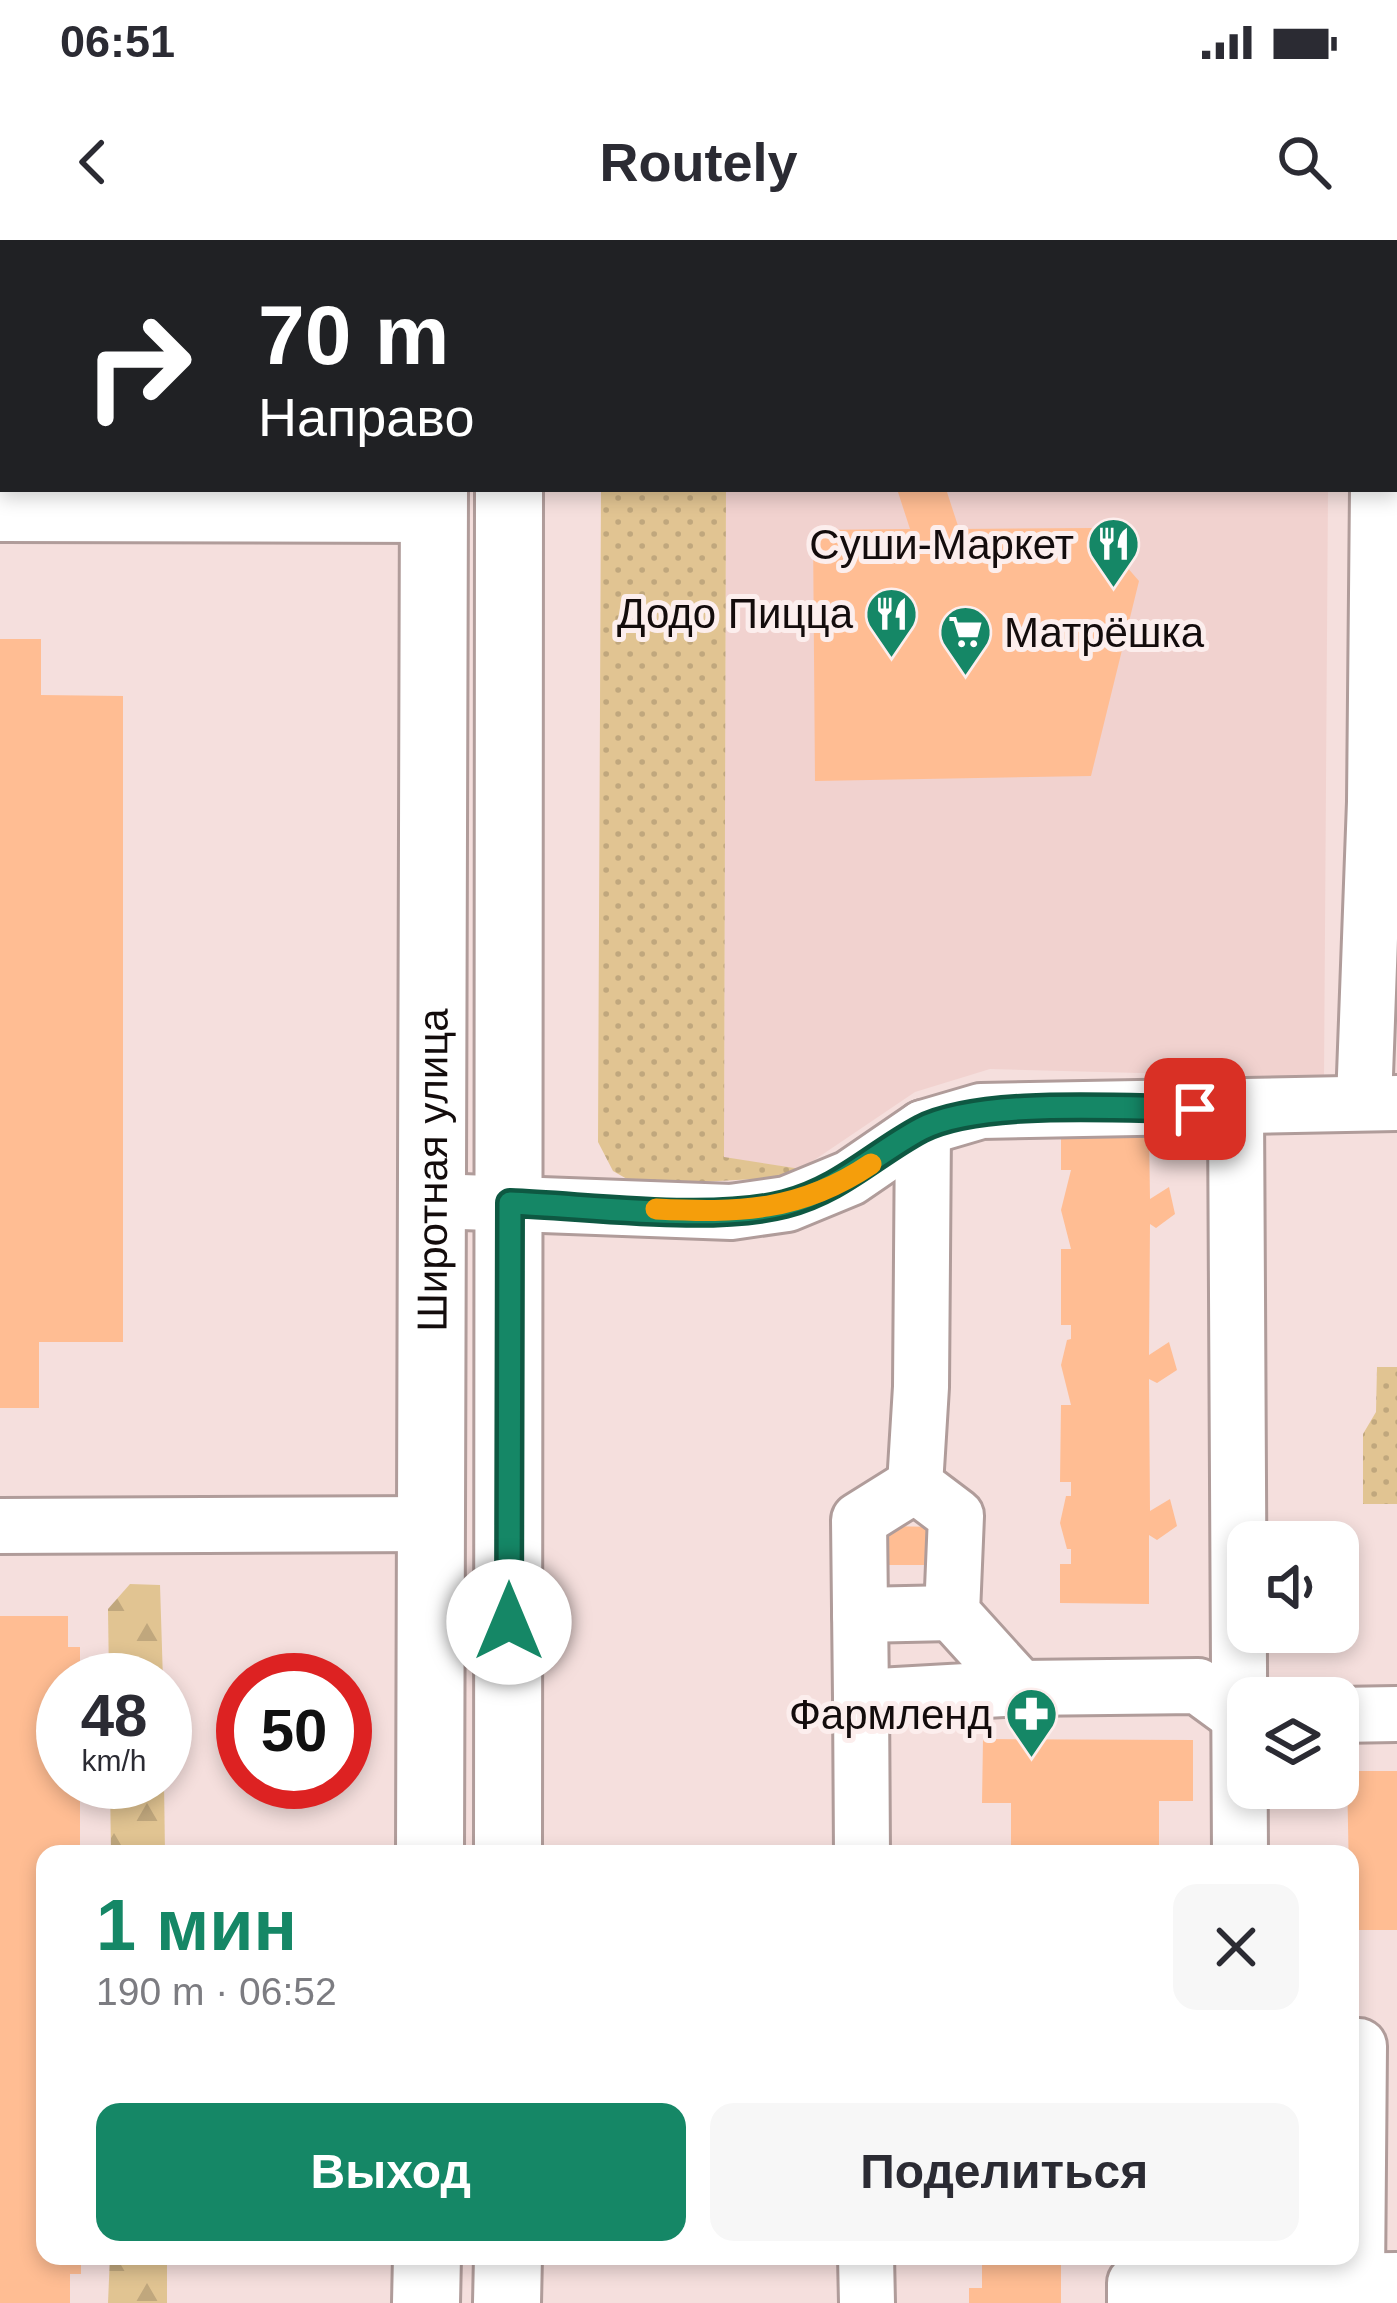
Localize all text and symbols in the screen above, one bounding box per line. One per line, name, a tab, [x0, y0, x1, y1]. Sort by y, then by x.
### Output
text: 06:51	[60, 16, 175, 67]
icon: back	[60, 129, 126, 195]
icon: search	[1271, 129, 1337, 195]
text: Routely	[599, 132, 798, 192]
icon: right	[60, 288, 216, 444]
text: 70 m	[258, 288, 449, 382]
text: Направо	[258, 387, 474, 447]
restaurant icon: Суши-Маркет	[1085, 516, 1141, 590]
place label: Суши-Маркет	[809, 521, 1074, 568]
restaurant icon: Додо Пицца	[864, 585, 920, 659]
place label: Додо Пицца	[617, 590, 854, 637]
supermarket icon: Матрёшка	[937, 604, 993, 678]
place label: Матрёшка	[1004, 609, 1205, 656]
street label: Широтная улица	[408, 1008, 456, 1332]
pin	[1144, 1058, 1246, 1160]
icon: arrive	[1162, 1076, 1228, 1142]
map controls	[1227, 1521, 1359, 1809]
button: sound	[1227, 1521, 1359, 1653]
position arrow	[446, 1559, 572, 1685]
speed limit sign: 50	[216, 1653, 372, 1809]
button: layers	[1227, 1677, 1359, 1809]
text: 48	[81, 1682, 147, 1749]
pharmacy icon: Фармленд	[1003, 1686, 1059, 1760]
place label: Фармленд	[789, 1691, 992, 1738]
text: km/h	[81, 1744, 147, 1777]
button: close	[1173, 1884, 1299, 2010]
text: 1 мин	[96, 1885, 297, 1965]
text: 190 m · 06:52	[96, 1970, 337, 2013]
button: Выход	[96, 2103, 686, 2241]
button: Поделиться	[710, 2103, 1299, 2241]

